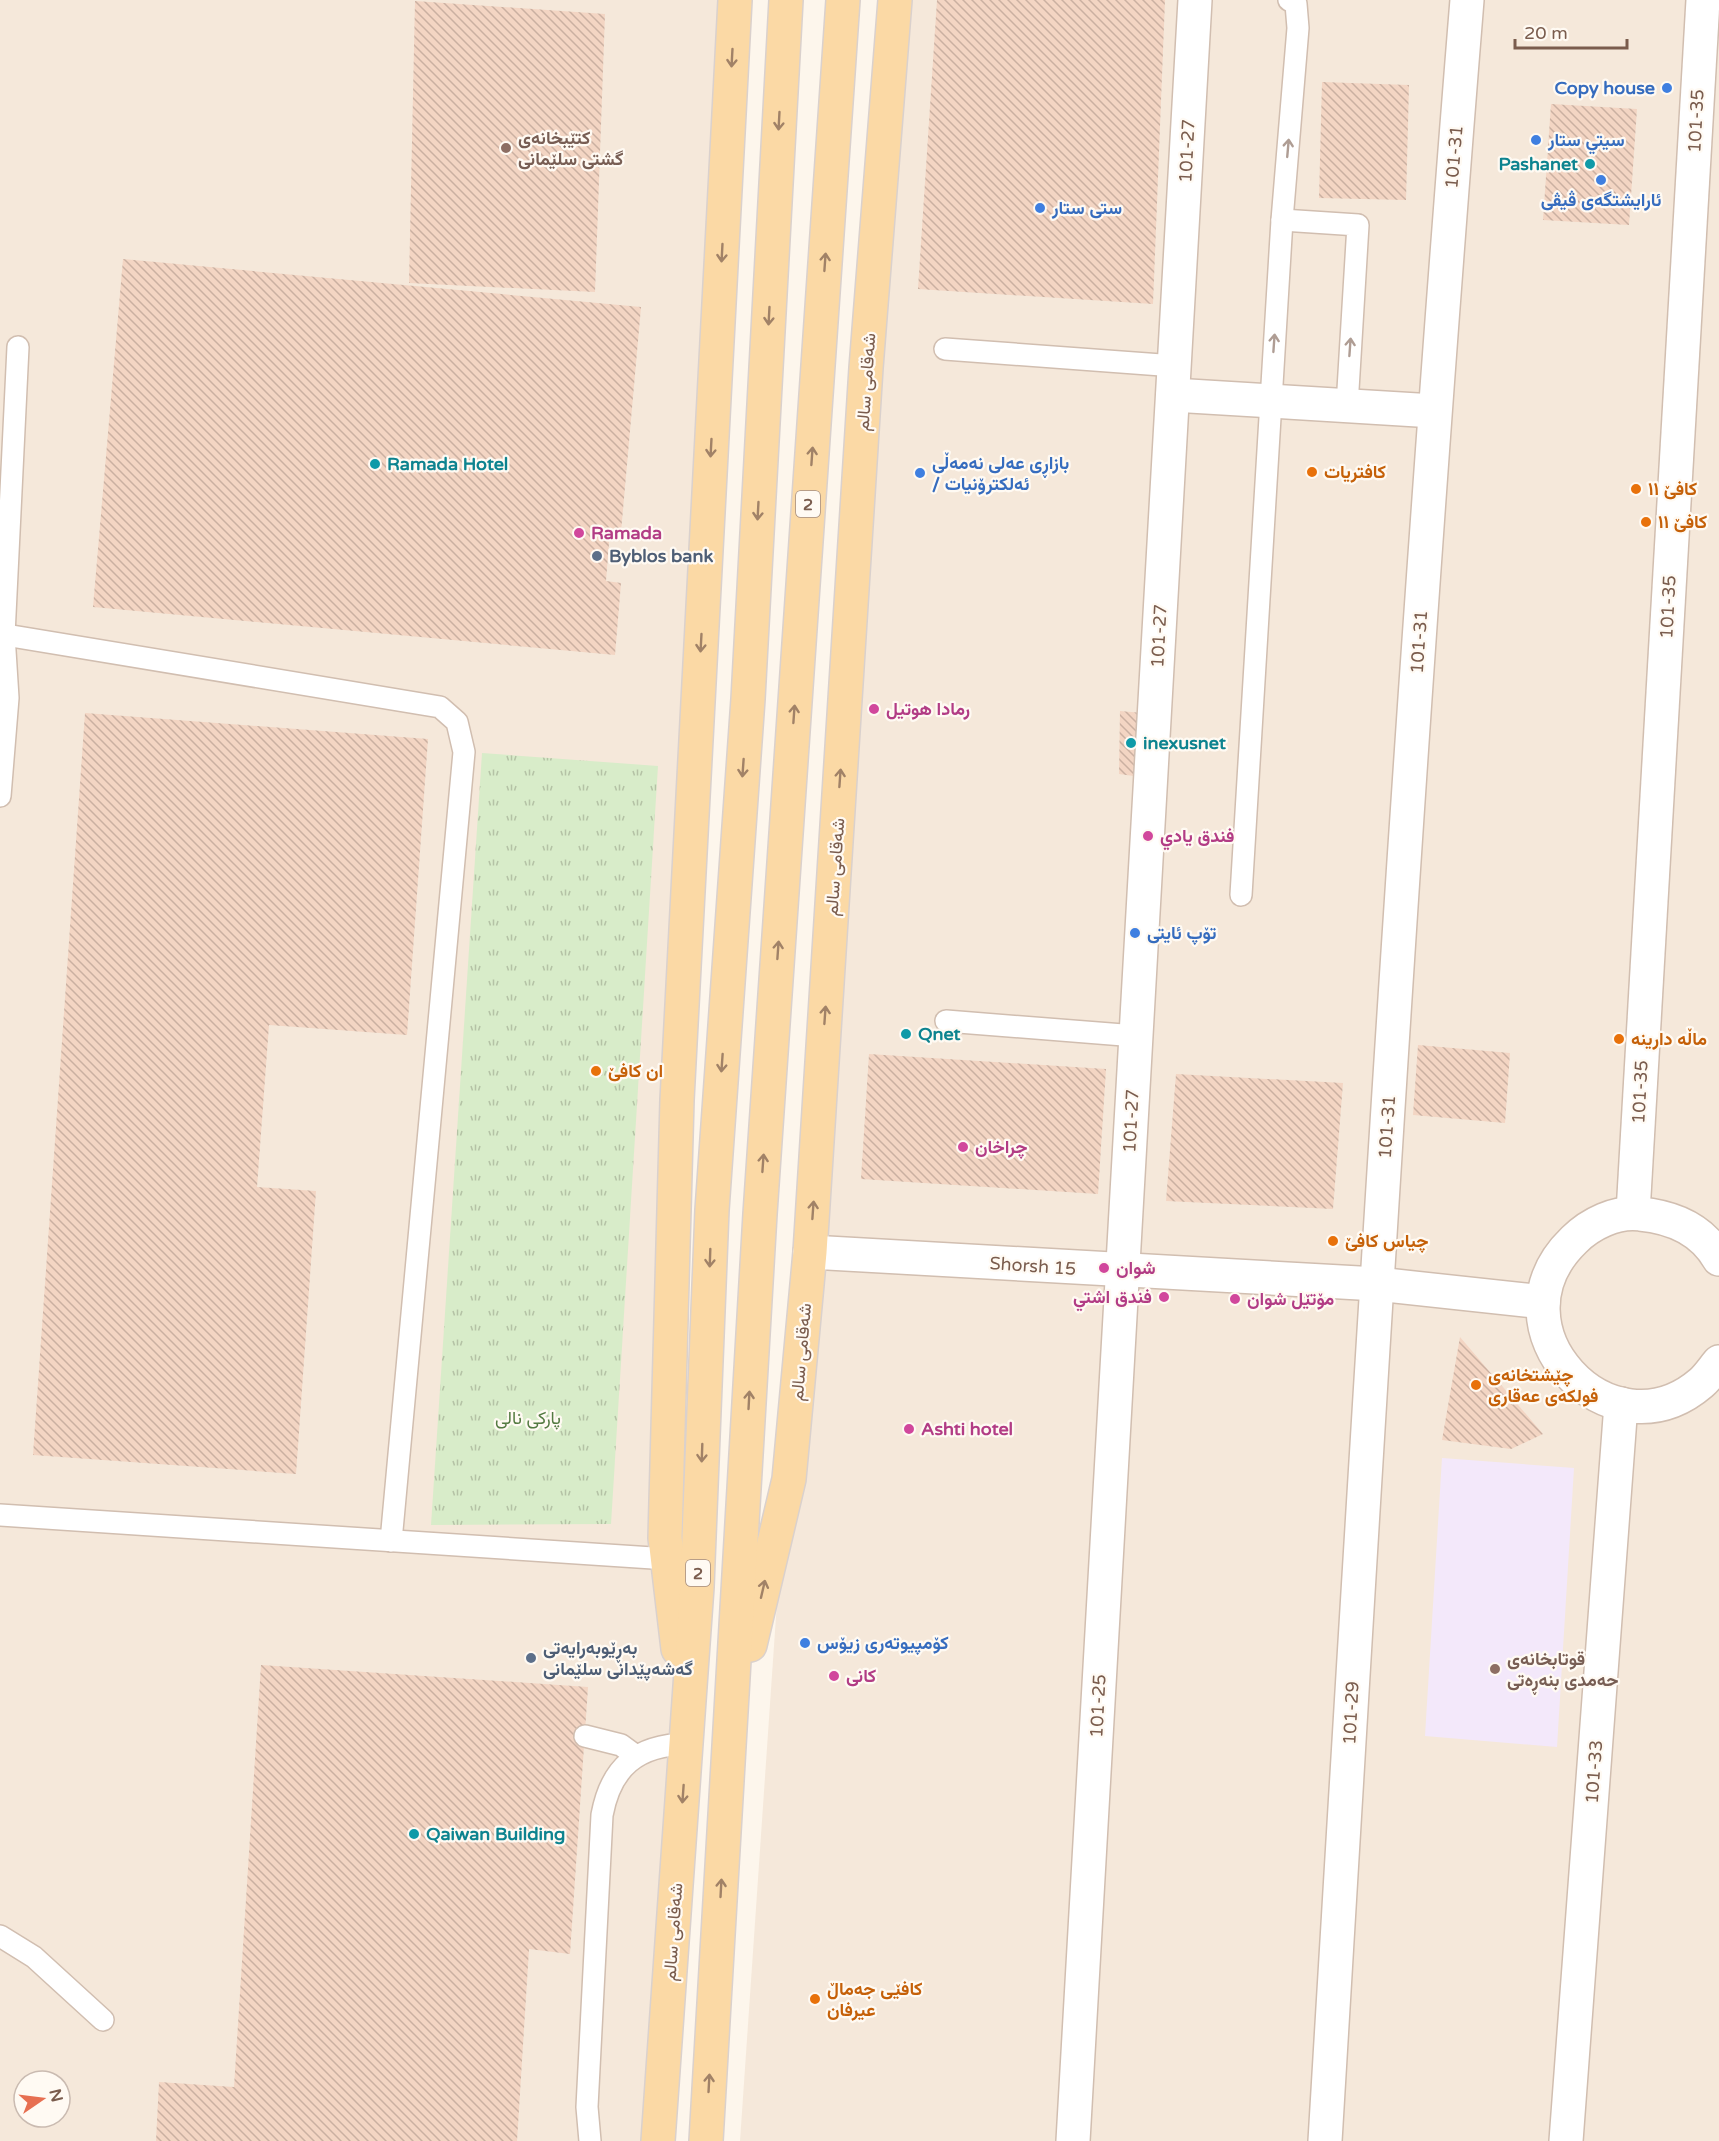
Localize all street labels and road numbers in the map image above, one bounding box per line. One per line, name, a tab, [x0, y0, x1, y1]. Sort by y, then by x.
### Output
street label: 101-35	[1683, 89, 1709, 153]
street label: 101-27	[1174, 119, 1200, 183]
street label: 101-31	[1440, 124, 1468, 190]
street label: شەقامی سالم	[852, 332, 881, 432]
road number: 2	[796, 491, 820, 517]
street label: 101-35	[1655, 575, 1681, 639]
street label: 101-27	[1146, 604, 1172, 668]
street label: 101-31	[1406, 609, 1432, 675]
street label: شەقامی سالم	[821, 817, 850, 917]
street label: 101-35	[1627, 1060, 1653, 1124]
street label: 101-27	[1118, 1089, 1144, 1153]
street label: 101-31	[1374, 1094, 1400, 1160]
street label: Shorsh 15	[989, 1252, 1077, 1280]
street label: شەقامی سالم	[786, 1302, 817, 1402]
road number: 2	[686, 1560, 710, 1586]
street label: 101-25	[1085, 1674, 1111, 1738]
street label: 101-29	[1338, 1681, 1364, 1745]
street label: 101-33	[1581, 1739, 1607, 1805]
street label: شەقامی سالم	[659, 1882, 688, 1982]

